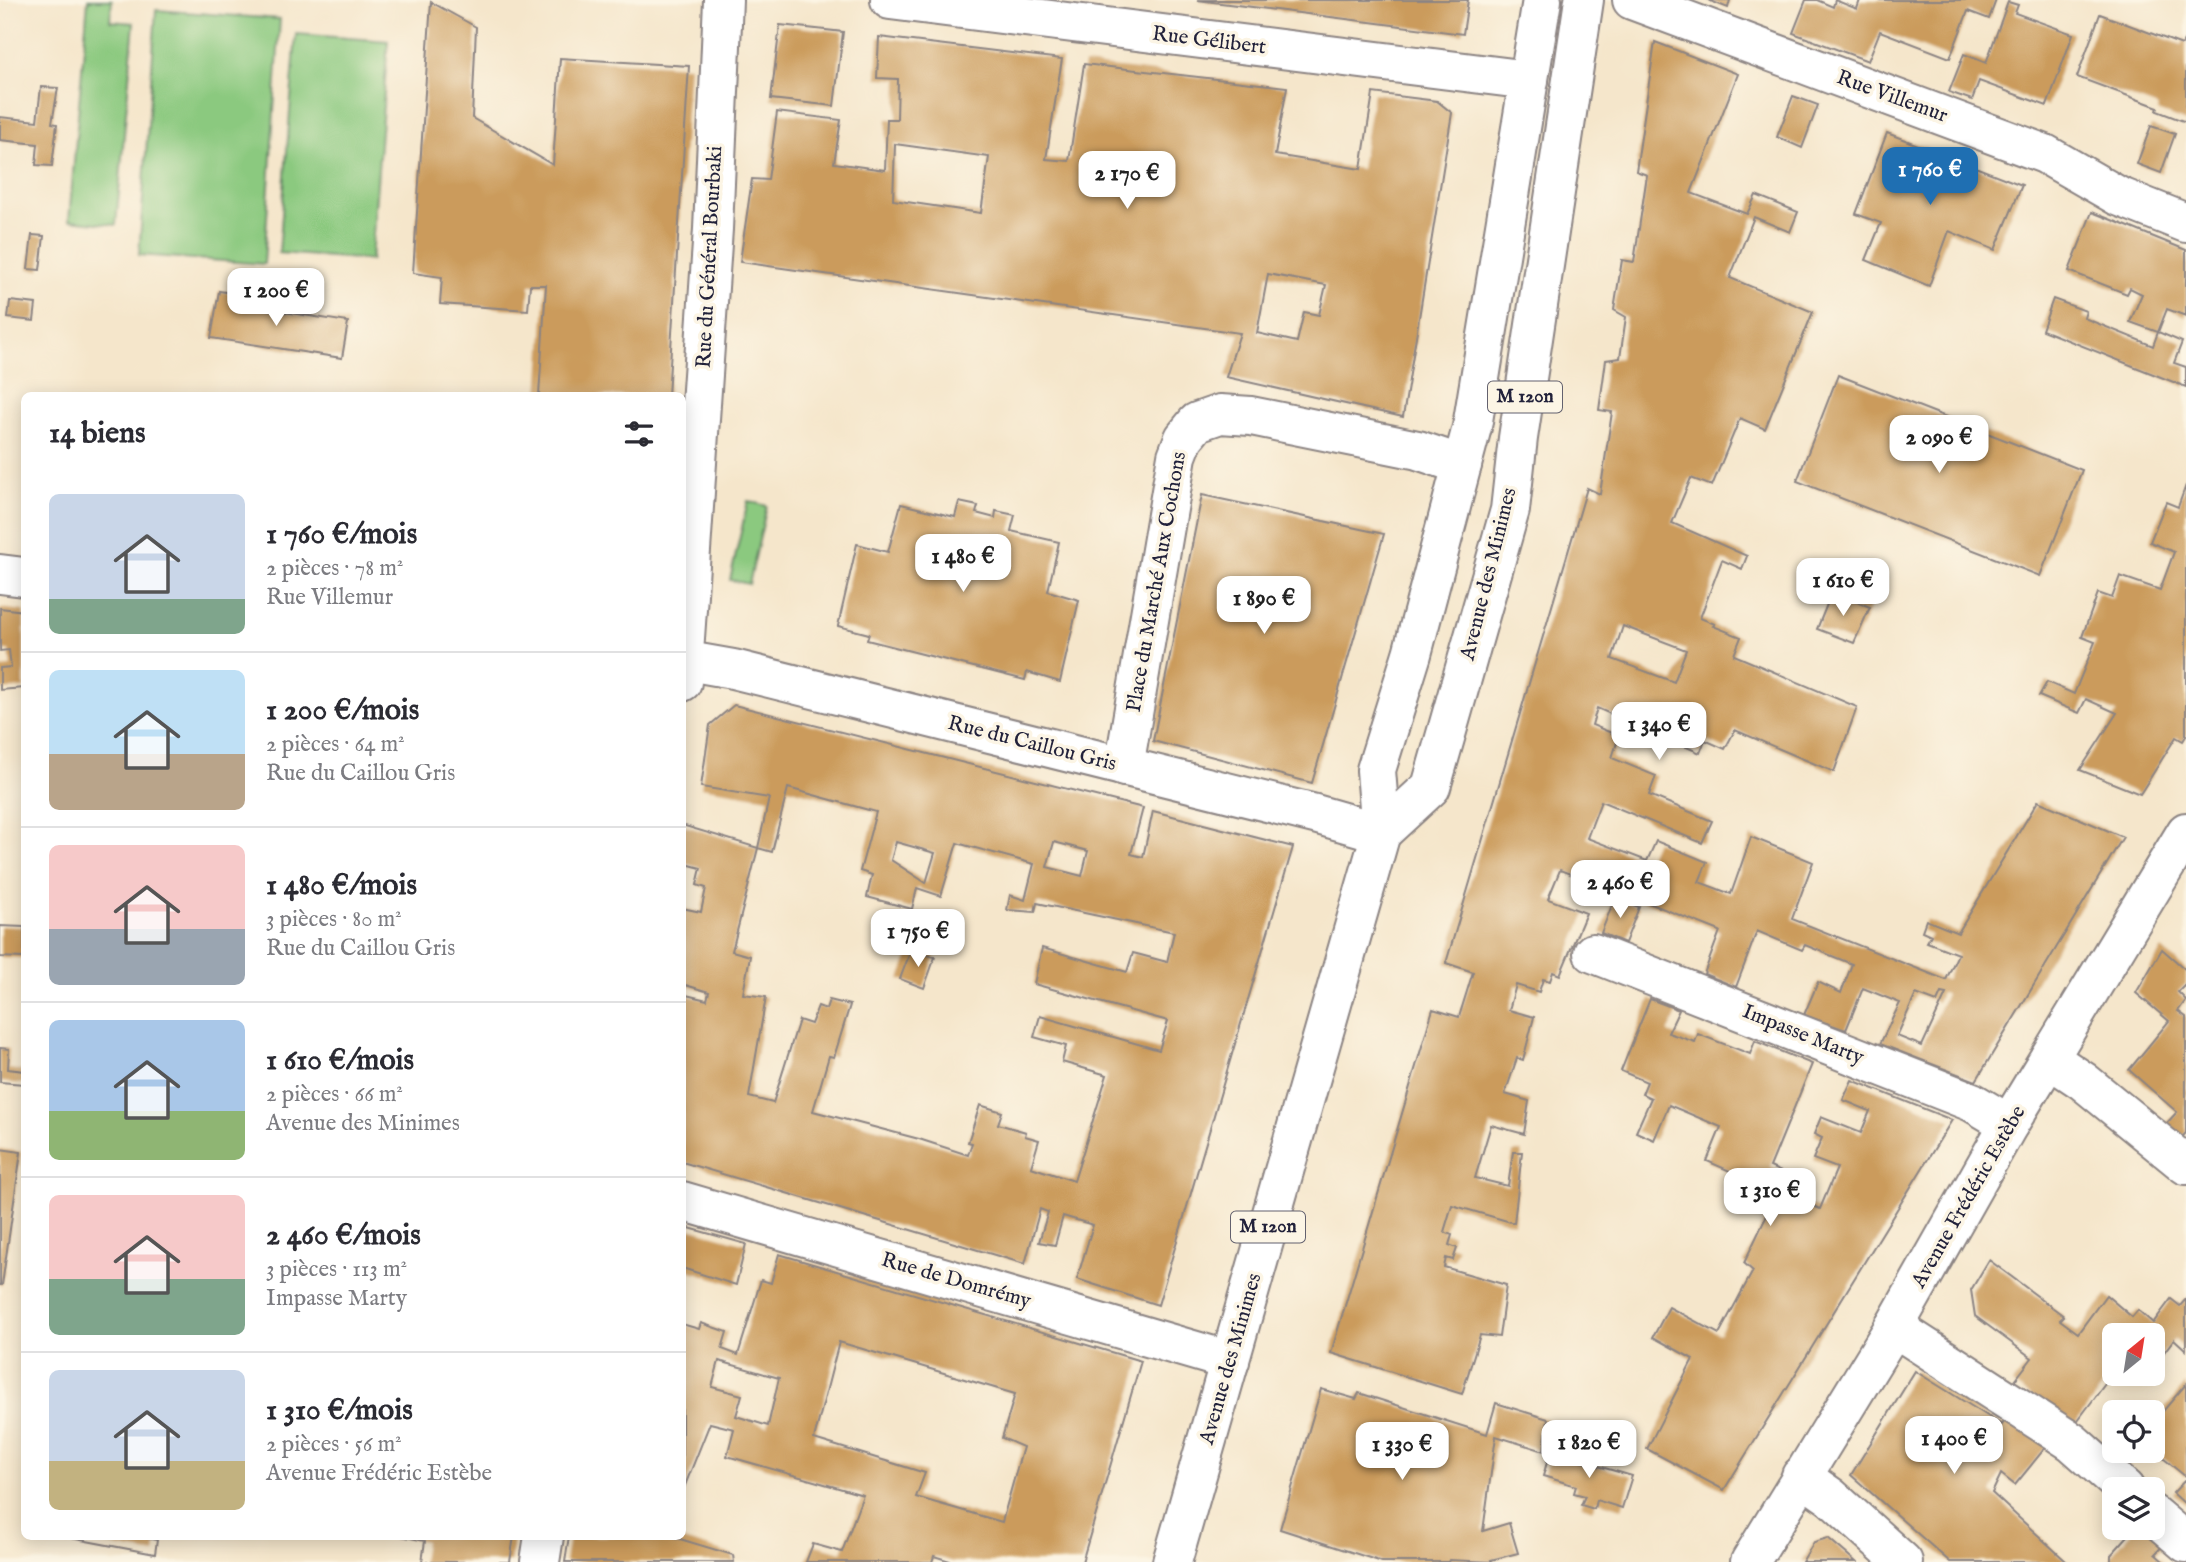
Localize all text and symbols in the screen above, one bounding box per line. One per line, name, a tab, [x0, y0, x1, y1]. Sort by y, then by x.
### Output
street label: Rue Gélibert	[1151, 21, 1267, 61]
street label: Rue Villemur	[1833, 64, 1951, 130]
street label: Rue du Général Bourbaki	[691, 145, 729, 369]
pin: 1 760 €	[1865, 148, 1995, 207]
pin: 2 170 €	[1062, 152, 1192, 211]
text: 1 760 €	[1898, 155, 1962, 184]
text: 2 170 €	[1095, 159, 1159, 188]
pin: 1 200 €	[211, 268, 341, 328]
text: 1 200 €	[243, 276, 309, 305]
road number: M 120n	[1488, 382, 1562, 412]
text: 14 biens	[49, 415, 146, 453]
icon: filters	[620, 415, 658, 453]
pin: 2 090 €	[1874, 416, 2004, 475]
text: 2 090 €	[1906, 423, 1972, 452]
street label: Place du Marché Aux Cochons	[1121, 450, 1193, 714]
street label: Avenue des Minimes	[1454, 485, 1523, 664]
text: 1 760 €/mois	[266, 516, 417, 554]
icon: home	[105, 522, 189, 606]
pin: 1 480 €	[898, 534, 1028, 594]
text: 1 480 €	[931, 542, 995, 571]
text: 2 pièces · 78 m²	[266, 554, 403, 583]
pin: 1 610 €	[1778, 558, 1908, 618]
text: 1 610 €	[1812, 566, 1874, 595]
pin: 1 890 €	[1199, 576, 1329, 636]
text: Rue Villemur	[266, 583, 393, 612]
text: 1 890 €	[1233, 584, 1295, 613]
text: 1 200 €/mois	[266, 692, 419, 730]
icon: home	[105, 698, 189, 782]
pin: 1 340 €	[1594, 702, 1724, 762]
street label: Rue du Caillou Gris	[945, 710, 1119, 778]
text: 1 340 €	[1627, 710, 1691, 739]
text: 2 pièces · 64 m²	[266, 730, 405, 759]
text: Rue du Caillou Gris	[266, 759, 455, 788]
pin: 2 460 €	[1555, 860, 1685, 920]
text: 1 480 €/mois	[266, 867, 417, 905]
text: 2 460 €	[1587, 868, 1653, 897]
icon: home	[105, 873, 189, 957]
text: 3 pièces · 80 m²	[266, 905, 402, 934]
pin: 1 750 €	[853, 909, 983, 969]
text: 1 750 €	[887, 917, 949, 946]
text: Rue du Caillou Gris	[266, 934, 455, 963]
street label: Impasse Marty	[1738, 998, 1868, 1072]
text: 1 610 €/mois	[266, 1042, 414, 1080]
icon: home	[105, 1048, 189, 1132]
text: 2 pièces · 66 m²	[266, 1080, 403, 1109]
street label: Avenue Frédéric Estèbe	[1905, 1101, 2032, 1294]
text: Avenue des Minimes	[266, 1109, 460, 1138]
pin: 1 310 €	[1705, 1168, 1835, 1228]
text: 1 310 €	[1740, 1176, 1800, 1205]
road number: M 120n	[1231, 1212, 1305, 1242]
text: 2 460 €/mois	[266, 1217, 421, 1255]
icon: home	[105, 1223, 189, 1307]
street label: Rue de Domrémy	[878, 1247, 1035, 1315]
text: 3 pièces · 113 m²	[266, 1255, 407, 1284]
street label: Avenue des Minimes	[1193, 1270, 1268, 1449]
text: Impasse Marty	[266, 1284, 407, 1313]
north arrow	[2102, 1323, 2165, 1386]
map controls	[2102, 1323, 2165, 1540]
text: 1 310 €/mois	[266, 1392, 413, 1430]
icon: home	[105, 1398, 189, 1482]
button: locate	[2102, 1400, 2165, 1463]
pin: 1 400 €	[1889, 1416, 2019, 1476]
pin: 1 820 €	[1524, 1420, 1654, 1480]
pin: 1 330 €	[1337, 1422, 1467, 1482]
text: 1 400 €	[1921, 1424, 1987, 1453]
text: 1 820 €	[1557, 1428, 1621, 1457]
text: 2 pièces · 56 m²	[266, 1430, 402, 1459]
text: 1 330 €	[1372, 1430, 1432, 1459]
text: Avenue Frédéric Estèbe	[266, 1459, 492, 1488]
button: layers	[2102, 1477, 2165, 1540]

